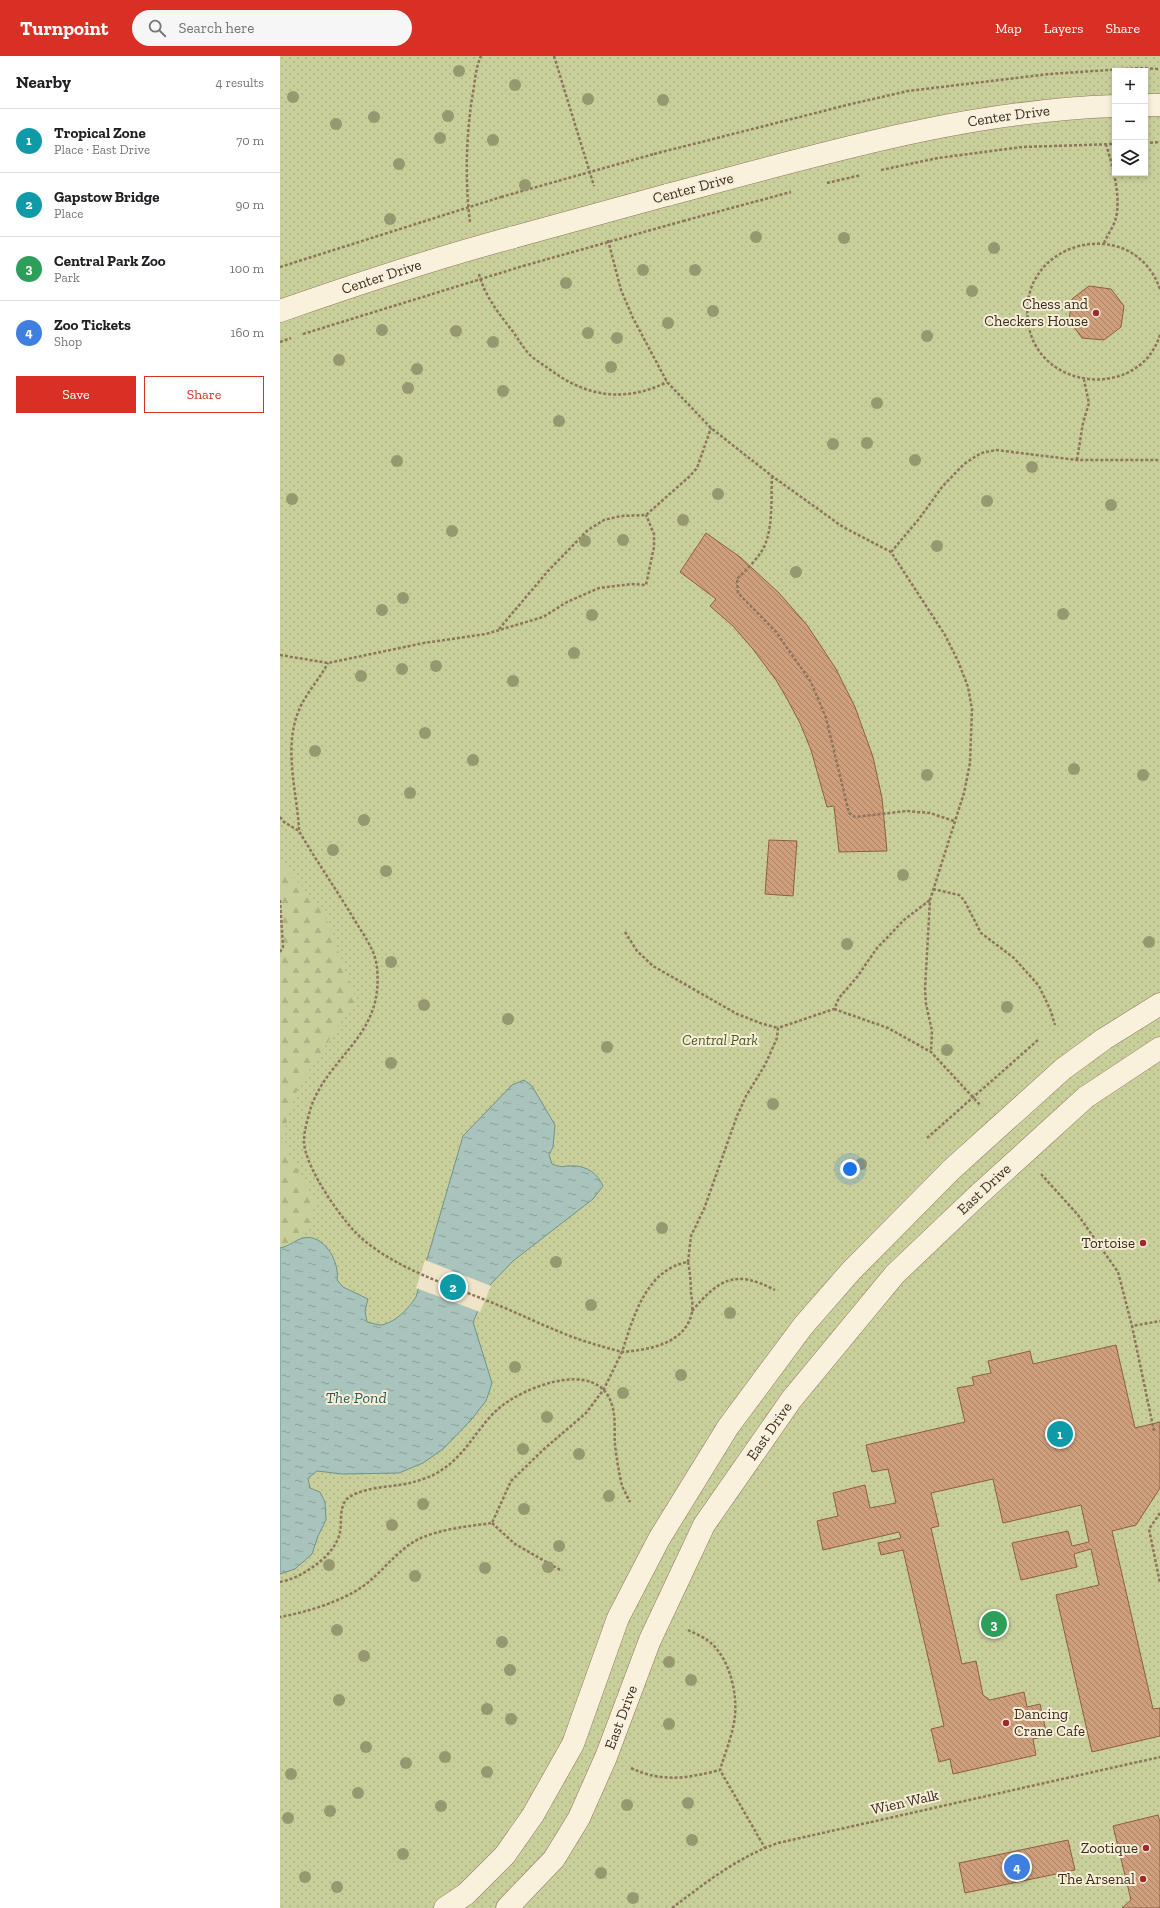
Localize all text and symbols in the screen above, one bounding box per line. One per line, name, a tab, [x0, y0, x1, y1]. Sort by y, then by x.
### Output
search box	[132, 10, 412, 46]
text: Turnpoint	[20, 17, 108, 40]
icon: search	[146, 17, 168, 39]
text: Search here	[178, 19, 254, 37]
text: Map	[995, 20, 1022, 37]
text: Layers	[1044, 20, 1083, 37]
text: Share	[1105, 20, 1140, 37]
map controls	[1112, 68, 1148, 176]
button: +	[1112, 68, 1148, 104]
text: Nearby	[16, 72, 71, 92]
text: 4 results	[216, 75, 264, 90]
street label: Center Drive	[966, 101, 1051, 131]
button: −	[1112, 104, 1148, 140]
text: Tropical Zone	[54, 124, 146, 142]
text: 1	[26, 133, 32, 148]
text: 70 m	[236, 133, 264, 148]
button: layers	[1112, 140, 1148, 176]
text: Place · East Drive	[54, 142, 150, 157]
street label: Center Drive	[651, 169, 735, 207]
text: Gapstow Bridge	[54, 188, 160, 206]
text: 2	[26, 197, 32, 212]
text: 90 m	[235, 197, 264, 212]
text: Place	[54, 206, 83, 221]
text: Central Park Zoo	[54, 252, 166, 270]
street label: Center Drive	[339, 255, 423, 298]
text: 3	[26, 261, 32, 276]
text: 100 m	[230, 261, 264, 276]
text: Park	[54, 270, 80, 285]
place label: Chess and Checkers House	[984, 295, 1089, 330]
marker: Chess and Checkers House	[1091, 308, 1101, 318]
text: Zoo Tickets	[54, 316, 131, 334]
text: 4	[25, 325, 33, 340]
text: 160 m	[230, 325, 264, 340]
text: Shop	[54, 334, 82, 349]
button: Save	[16, 376, 136, 413]
button: Share	[144, 376, 264, 413]
park label: Central Park	[682, 1031, 758, 1049]
your location	[840, 1159, 860, 1179]
street label: East Drive	[953, 1160, 1015, 1218]
place label: Tortoise	[1082, 1234, 1135, 1252]
marker: Tortoise	[1138, 1238, 1148, 1248]
pin: 2	[440, 1272, 466, 1302]
water label: The Pond	[325, 1388, 387, 1407]
street label: East Drive	[743, 1399, 796, 1464]
pin: 1	[1047, 1419, 1073, 1449]
pin: 3	[981, 1609, 1007, 1639]
street label: East Drive	[601, 1683, 641, 1752]
place label: Dancing Crane Cafe	[1014, 1705, 1085, 1740]
marker: Dancing Crane Cafe	[1001, 1718, 1011, 1728]
street label: Wien Walk	[869, 1785, 941, 1819]
place label: Zootique	[1081, 1839, 1138, 1857]
marker: Zootique	[1141, 1843, 1151, 1853]
pin: 4	[1004, 1852, 1030, 1882]
place label: The Arsenal	[1058, 1870, 1135, 1888]
marker: The Arsenal	[1138, 1874, 1148, 1884]

